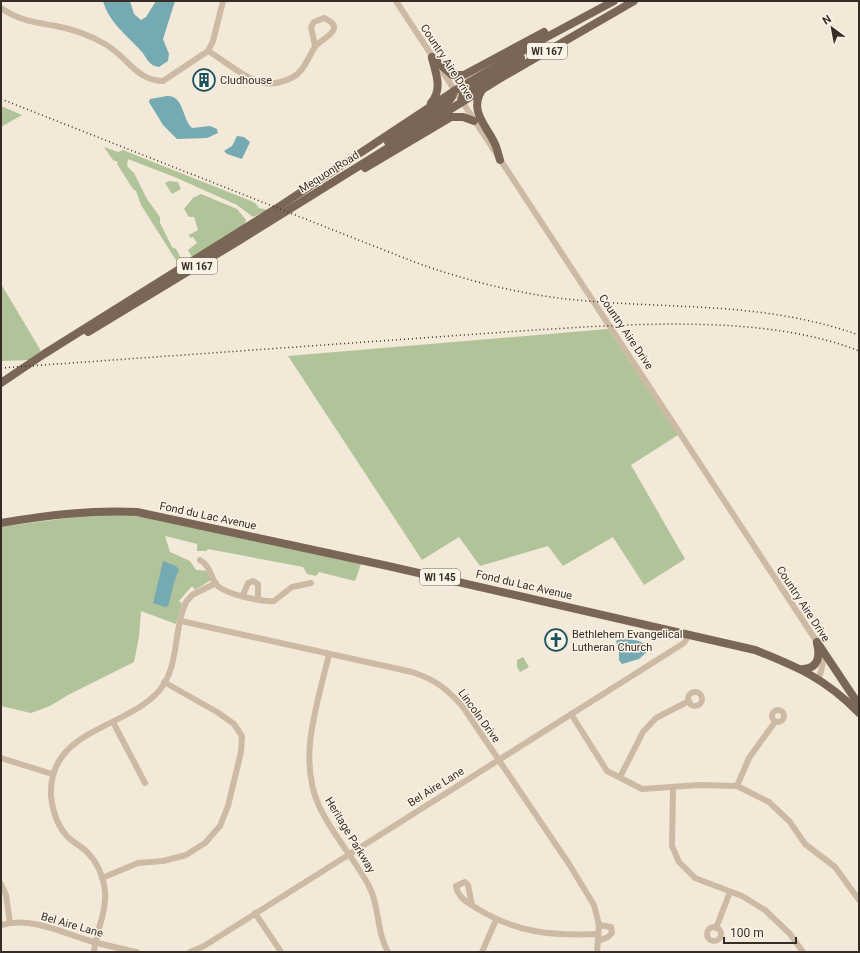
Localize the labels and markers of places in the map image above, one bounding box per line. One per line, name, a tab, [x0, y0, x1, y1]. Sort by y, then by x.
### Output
building icon: Cludhouse	[191, 67, 217, 93]
place label: Cludhouse	[220, 74, 272, 87]
church icon: Bethlehem Evangelical Lutheran Church	[543, 627, 569, 653]
place label: Bethlehem Evangelical Lutheran Church	[572, 628, 682, 654]

